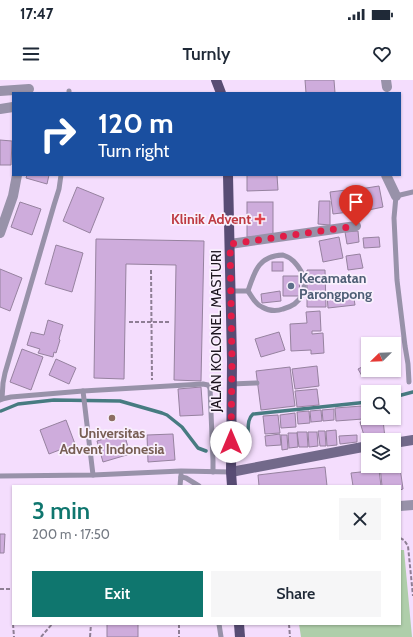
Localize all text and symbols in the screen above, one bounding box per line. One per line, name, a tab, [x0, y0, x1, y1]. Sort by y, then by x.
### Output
text: 17:47	[20, 5, 53, 23]
icon: menu	[20, 43, 42, 65]
text: Turnly	[183, 43, 230, 65]
icon: heart	[371, 43, 393, 65]
text: 120 m	[98, 106, 174, 140]
icon: right	[32, 108, 84, 160]
text: Turn right	[98, 140, 169, 162]
pin	[339, 185, 373, 226]
icon: arrive	[345, 191, 367, 213]
place label: Klinik Advent	[171, 210, 251, 228]
marker: Klinik Advent	[254, 213, 266, 225]
street label: JALAN KOLONEL MASTURI	[207, 250, 225, 413]
place label: Kecamatan Parongpong	[299, 269, 372, 303]
marker: Kecamatan Parongpong	[286, 281, 296, 291]
north arrow	[361, 337, 401, 377]
map controls	[361, 337, 401, 473]
button: search	[361, 385, 401, 425]
marker: Universitas Advent Indonesia	[107, 413, 117, 423]
position arrow	[210, 421, 252, 463]
place label: Universitas Advent Indonesia	[60, 424, 164, 458]
button: layers	[361, 433, 401, 473]
text: 3 min	[32, 496, 90, 525]
button: close	[339, 498, 381, 540]
text: 200 m · 17:50	[32, 526, 110, 542]
button: Exit	[32, 571, 203, 617]
button: Share	[211, 571, 381, 617]

